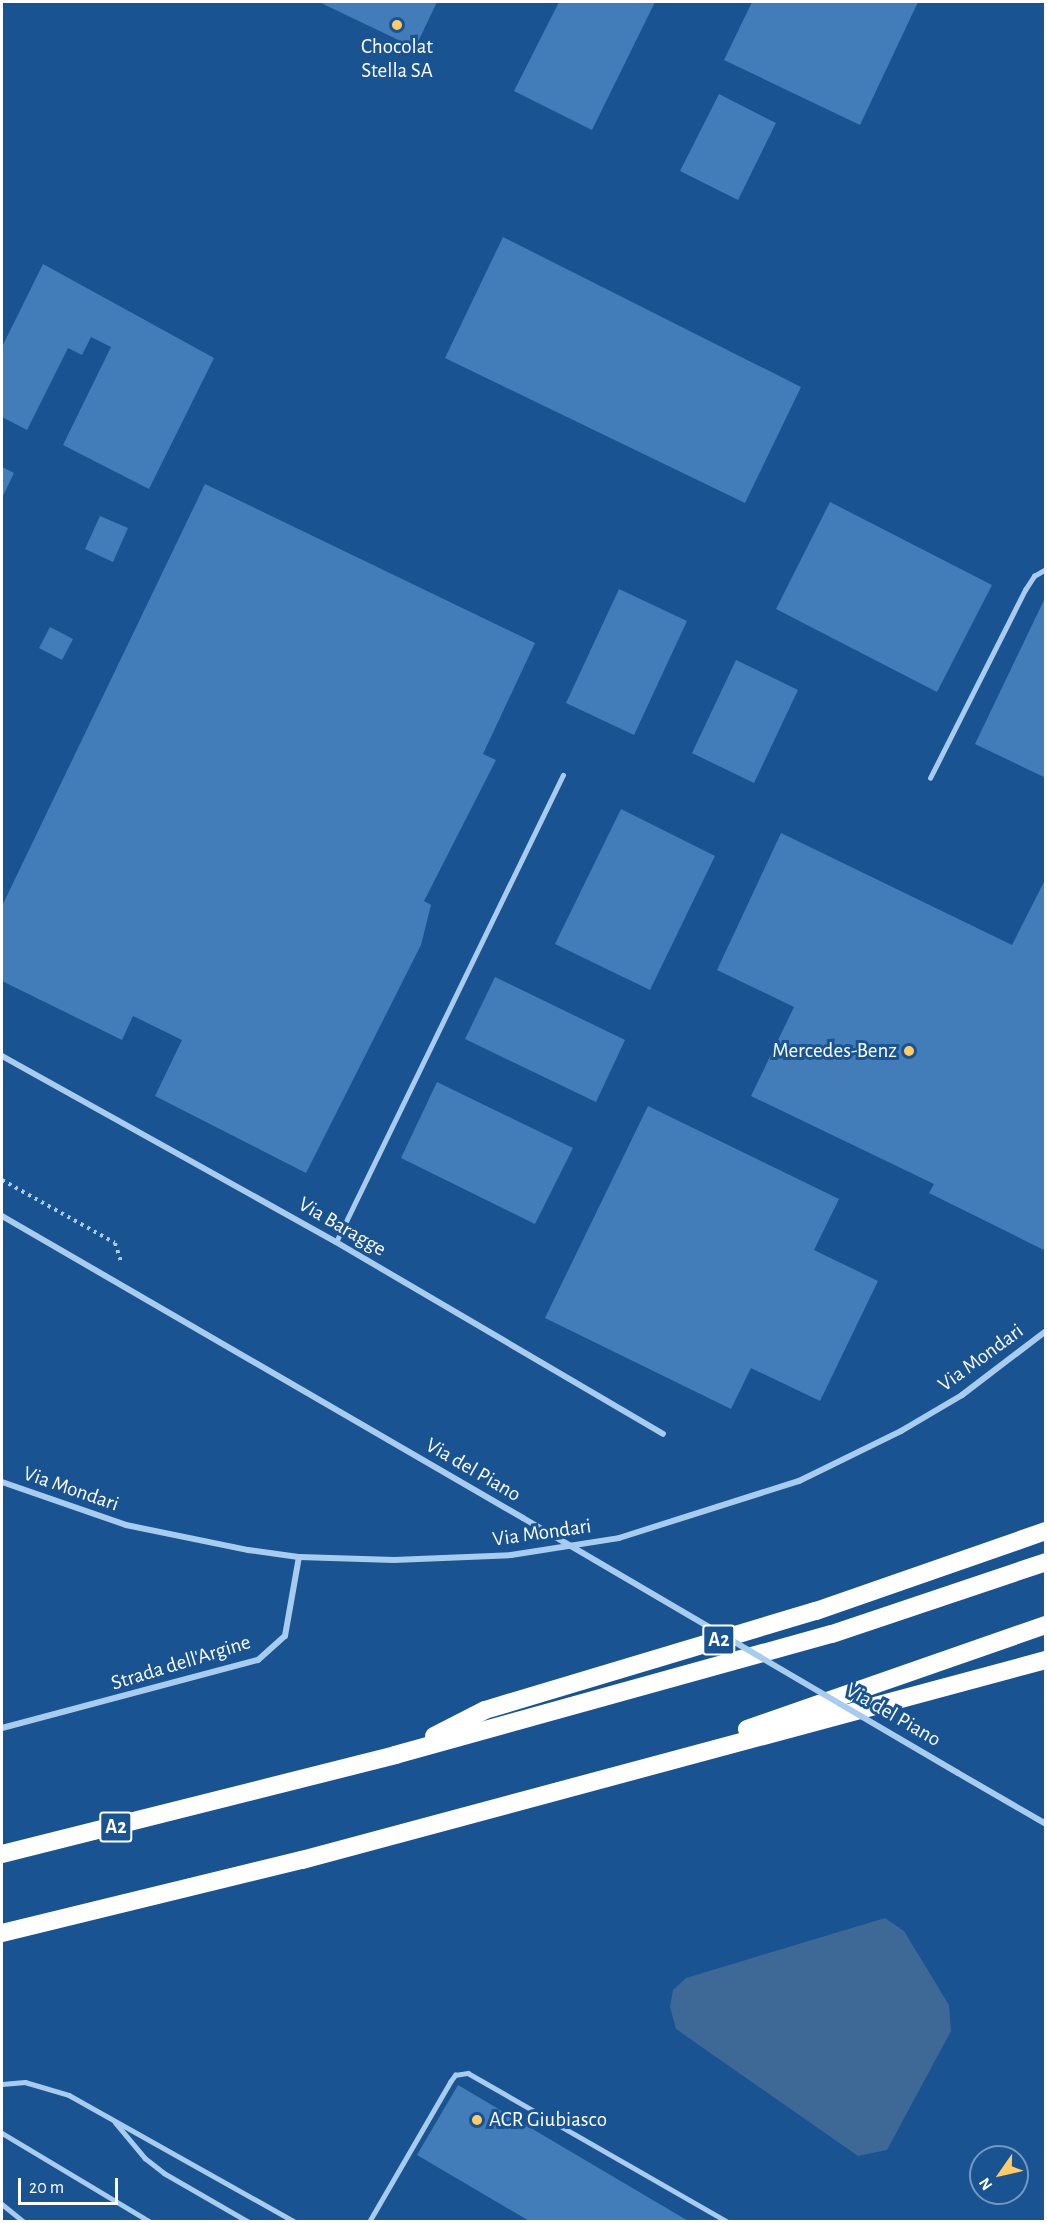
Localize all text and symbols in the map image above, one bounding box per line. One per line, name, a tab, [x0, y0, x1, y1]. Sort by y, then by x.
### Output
marker: Chocolat Stella SA	[390, 18, 404, 32]
place label: Chocolat Stella SA	[361, 34, 433, 84]
place label: Mercedes-Benz	[772, 1038, 897, 1064]
marker: Mercedes-Benz	[902, 1044, 916, 1058]
street label: Via Baragge	[294, 1192, 390, 1262]
street label: Via Mondari	[933, 1319, 1029, 1397]
street label: Via del Piano	[421, 1433, 525, 1507]
street label: Via Mondari	[20, 1461, 122, 1517]
street label: Via Mondari	[491, 1514, 593, 1552]
road number: A2	[701, 1623, 737, 1657]
street label: Strada dell'Argine	[108, 1630, 254, 1696]
street label: Via del Piano	[841, 1678, 945, 1752]
road number: A2	[98, 1810, 134, 1844]
place label: ACR Giubiasco	[489, 2107, 607, 2133]
marker: ACR Giubiasco	[470, 2113, 484, 2127]
north arrow	[969, 2145, 1029, 2205]
scale bar	[21, 2166, 122, 2204]
text: N	[976, 2175, 995, 2193]
text: 20 m	[29, 2179, 64, 2197]

